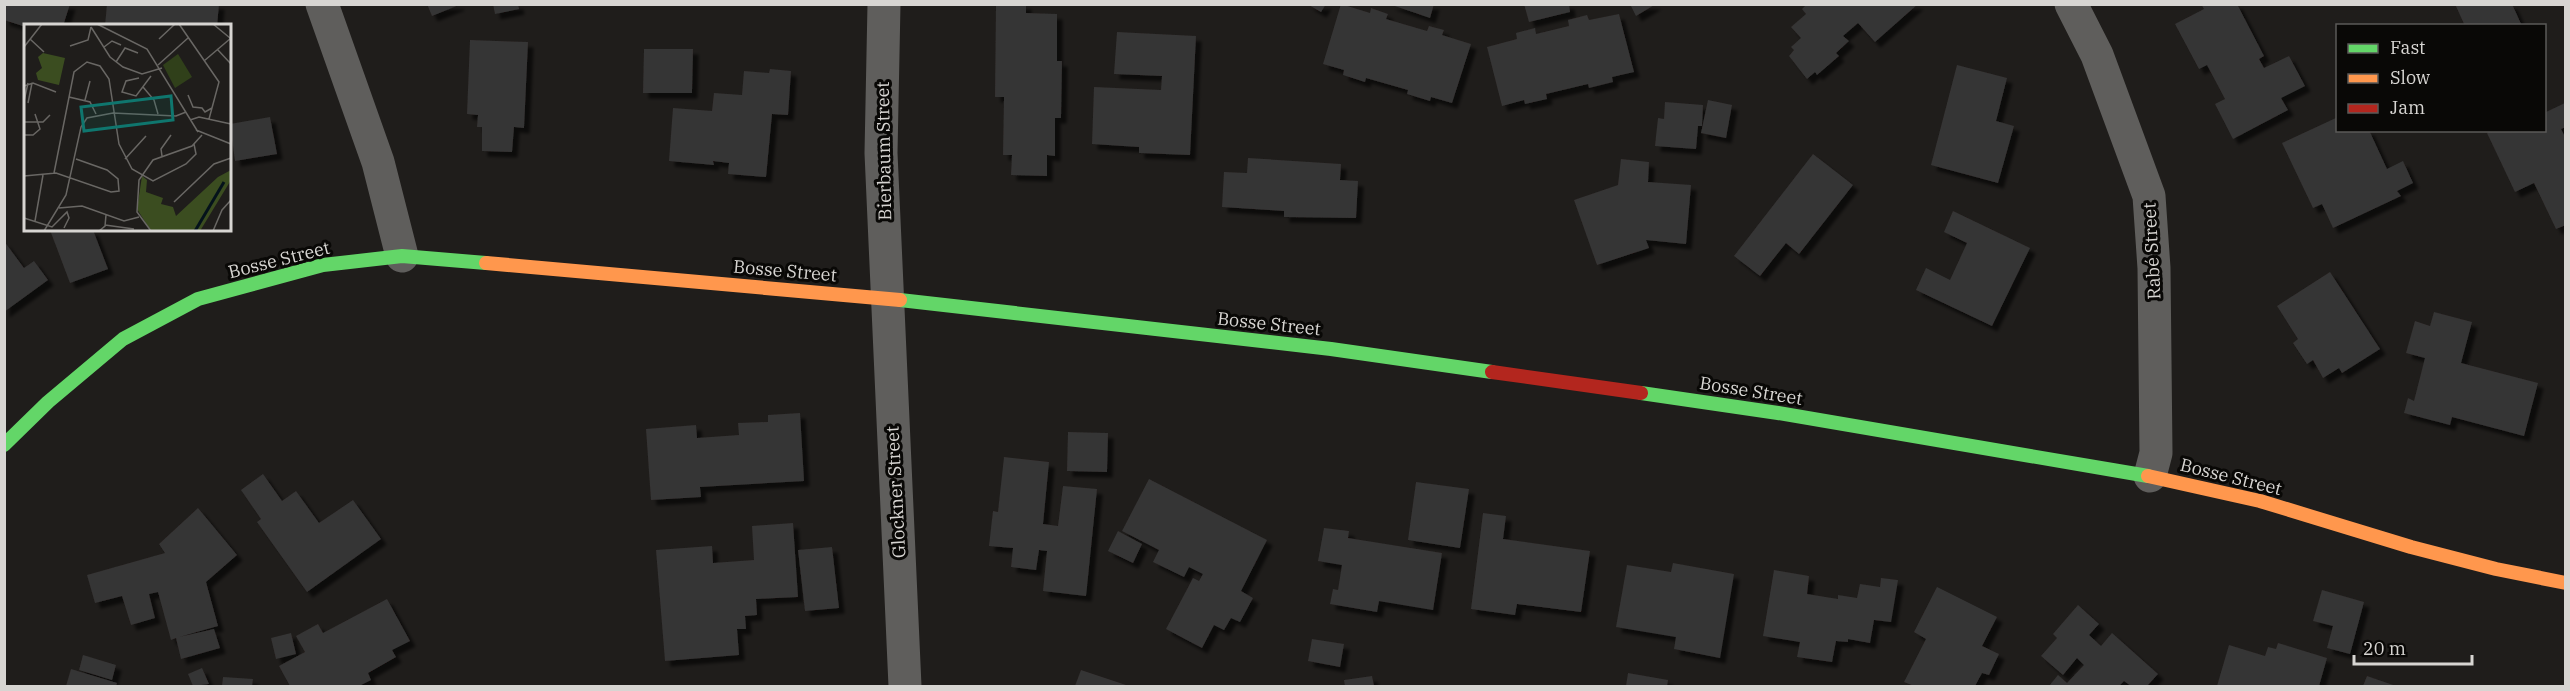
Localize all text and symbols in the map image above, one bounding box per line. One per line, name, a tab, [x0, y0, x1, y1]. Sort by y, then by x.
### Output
inset map	[24, 24, 231, 231]
legend	[2336, 24, 2546, 132]
text: Fast	[2390, 36, 2425, 59]
text: Slow	[2390, 66, 2430, 89]
street label: Bierbaum Street	[871, 81, 896, 221]
text: Jam	[2390, 96, 2425, 119]
street label: Rabé Street	[2137, 202, 2166, 300]
street label: Bosse Street	[226, 236, 332, 283]
street label: Bosse Street	[732, 255, 838, 286]
street label: Bosse Street	[1216, 307, 1322, 340]
street label: Bosse Street	[1698, 371, 1804, 410]
street label: Glockner Street	[881, 425, 910, 559]
street label: Bosse Street	[2178, 453, 2284, 500]
scale bar	[2354, 628, 2472, 666]
text: 20 m	[2363, 637, 2406, 660]

